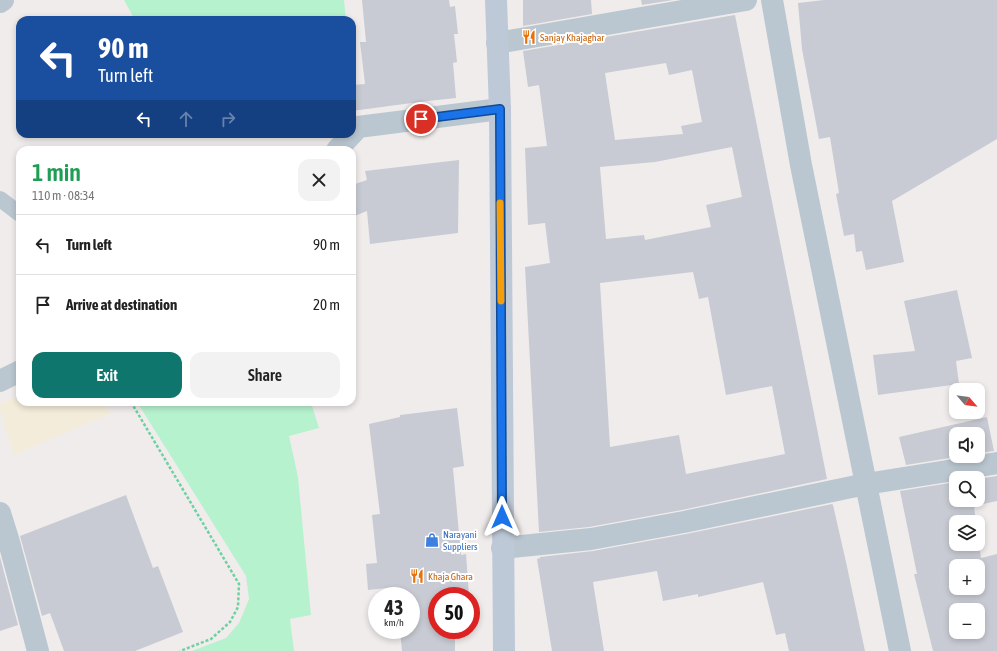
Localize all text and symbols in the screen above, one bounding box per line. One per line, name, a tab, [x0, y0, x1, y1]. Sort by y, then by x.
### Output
restaurant icon: Sanjay Khajaghar	[521, 29, 537, 45]
icon: left	[32, 32, 84, 84]
text: 90 m	[98, 32, 148, 64]
place label: Sanjay Khajaghar	[540, 32, 605, 43]
text: Turn left	[98, 65, 153, 86]
pin	[404, 102, 438, 136]
icon: left	[133, 108, 155, 130]
icon: ahead	[175, 108, 197, 130]
icon: right	[217, 108, 239, 130]
icon: arrive	[410, 108, 432, 130]
text: 1 min	[32, 159, 81, 186]
button: close	[298, 159, 340, 201]
text: 110 m · 08:34	[32, 188, 95, 203]
icon: left	[32, 234, 54, 256]
text: Turn left	[66, 236, 112, 253]
text: 90 m	[313, 236, 340, 253]
icon: arrive	[32, 294, 54, 316]
text: Arrive at destination	[66, 296, 177, 313]
text: 20 m	[313, 296, 340, 313]
button: Exit	[32, 352, 182, 398]
button: Share	[190, 352, 340, 398]
north arrow	[949, 383, 985, 419]
map controls	[949, 383, 985, 639]
button: sound	[949, 427, 985, 463]
button: search	[949, 471, 985, 507]
position arrow	[481, 496, 523, 538]
button: layers	[949, 515, 985, 551]
place label: Narayani Suppliers	[443, 529, 478, 552]
shop icon: Narayani Suppliers	[424, 532, 440, 548]
button: +	[949, 559, 985, 595]
restaurant icon: Khaja Ghara	[409, 568, 425, 584]
place label: Khaja Ghara	[428, 571, 473, 582]
speed limit sign: 50	[428, 587, 480, 639]
text: 43	[385, 596, 403, 619]
button: −	[949, 603, 985, 639]
text: km/h	[384, 617, 404, 628]

